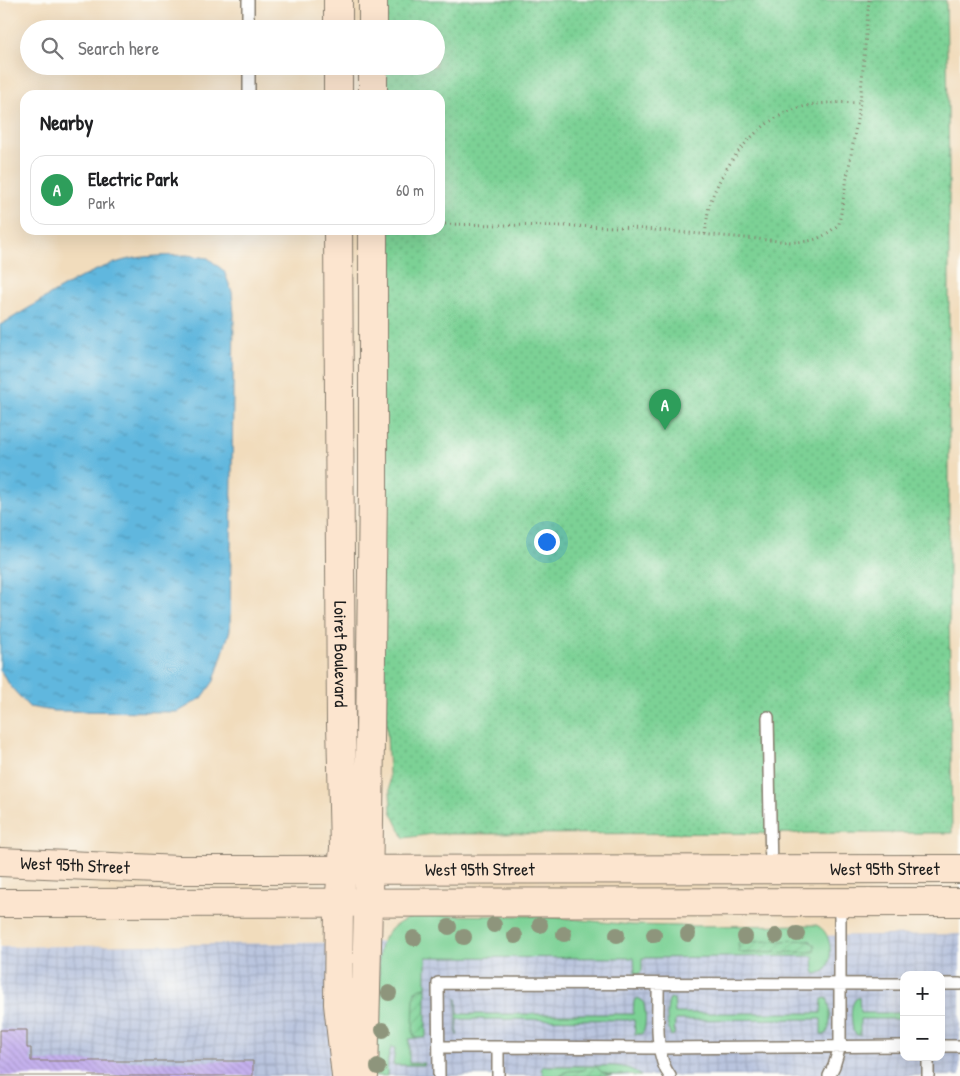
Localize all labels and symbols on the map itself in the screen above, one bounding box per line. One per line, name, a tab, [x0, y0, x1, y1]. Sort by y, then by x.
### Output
pin: A	[649, 389, 681, 430]
your location	[534, 529, 560, 555]
street label: Loiret Boulevard	[328, 601, 354, 707]
street label: West 95th Street	[20, 850, 131, 880]
street label: West 95th Street	[830, 856, 940, 881]
street label: West 95th Street	[425, 857, 535, 882]

